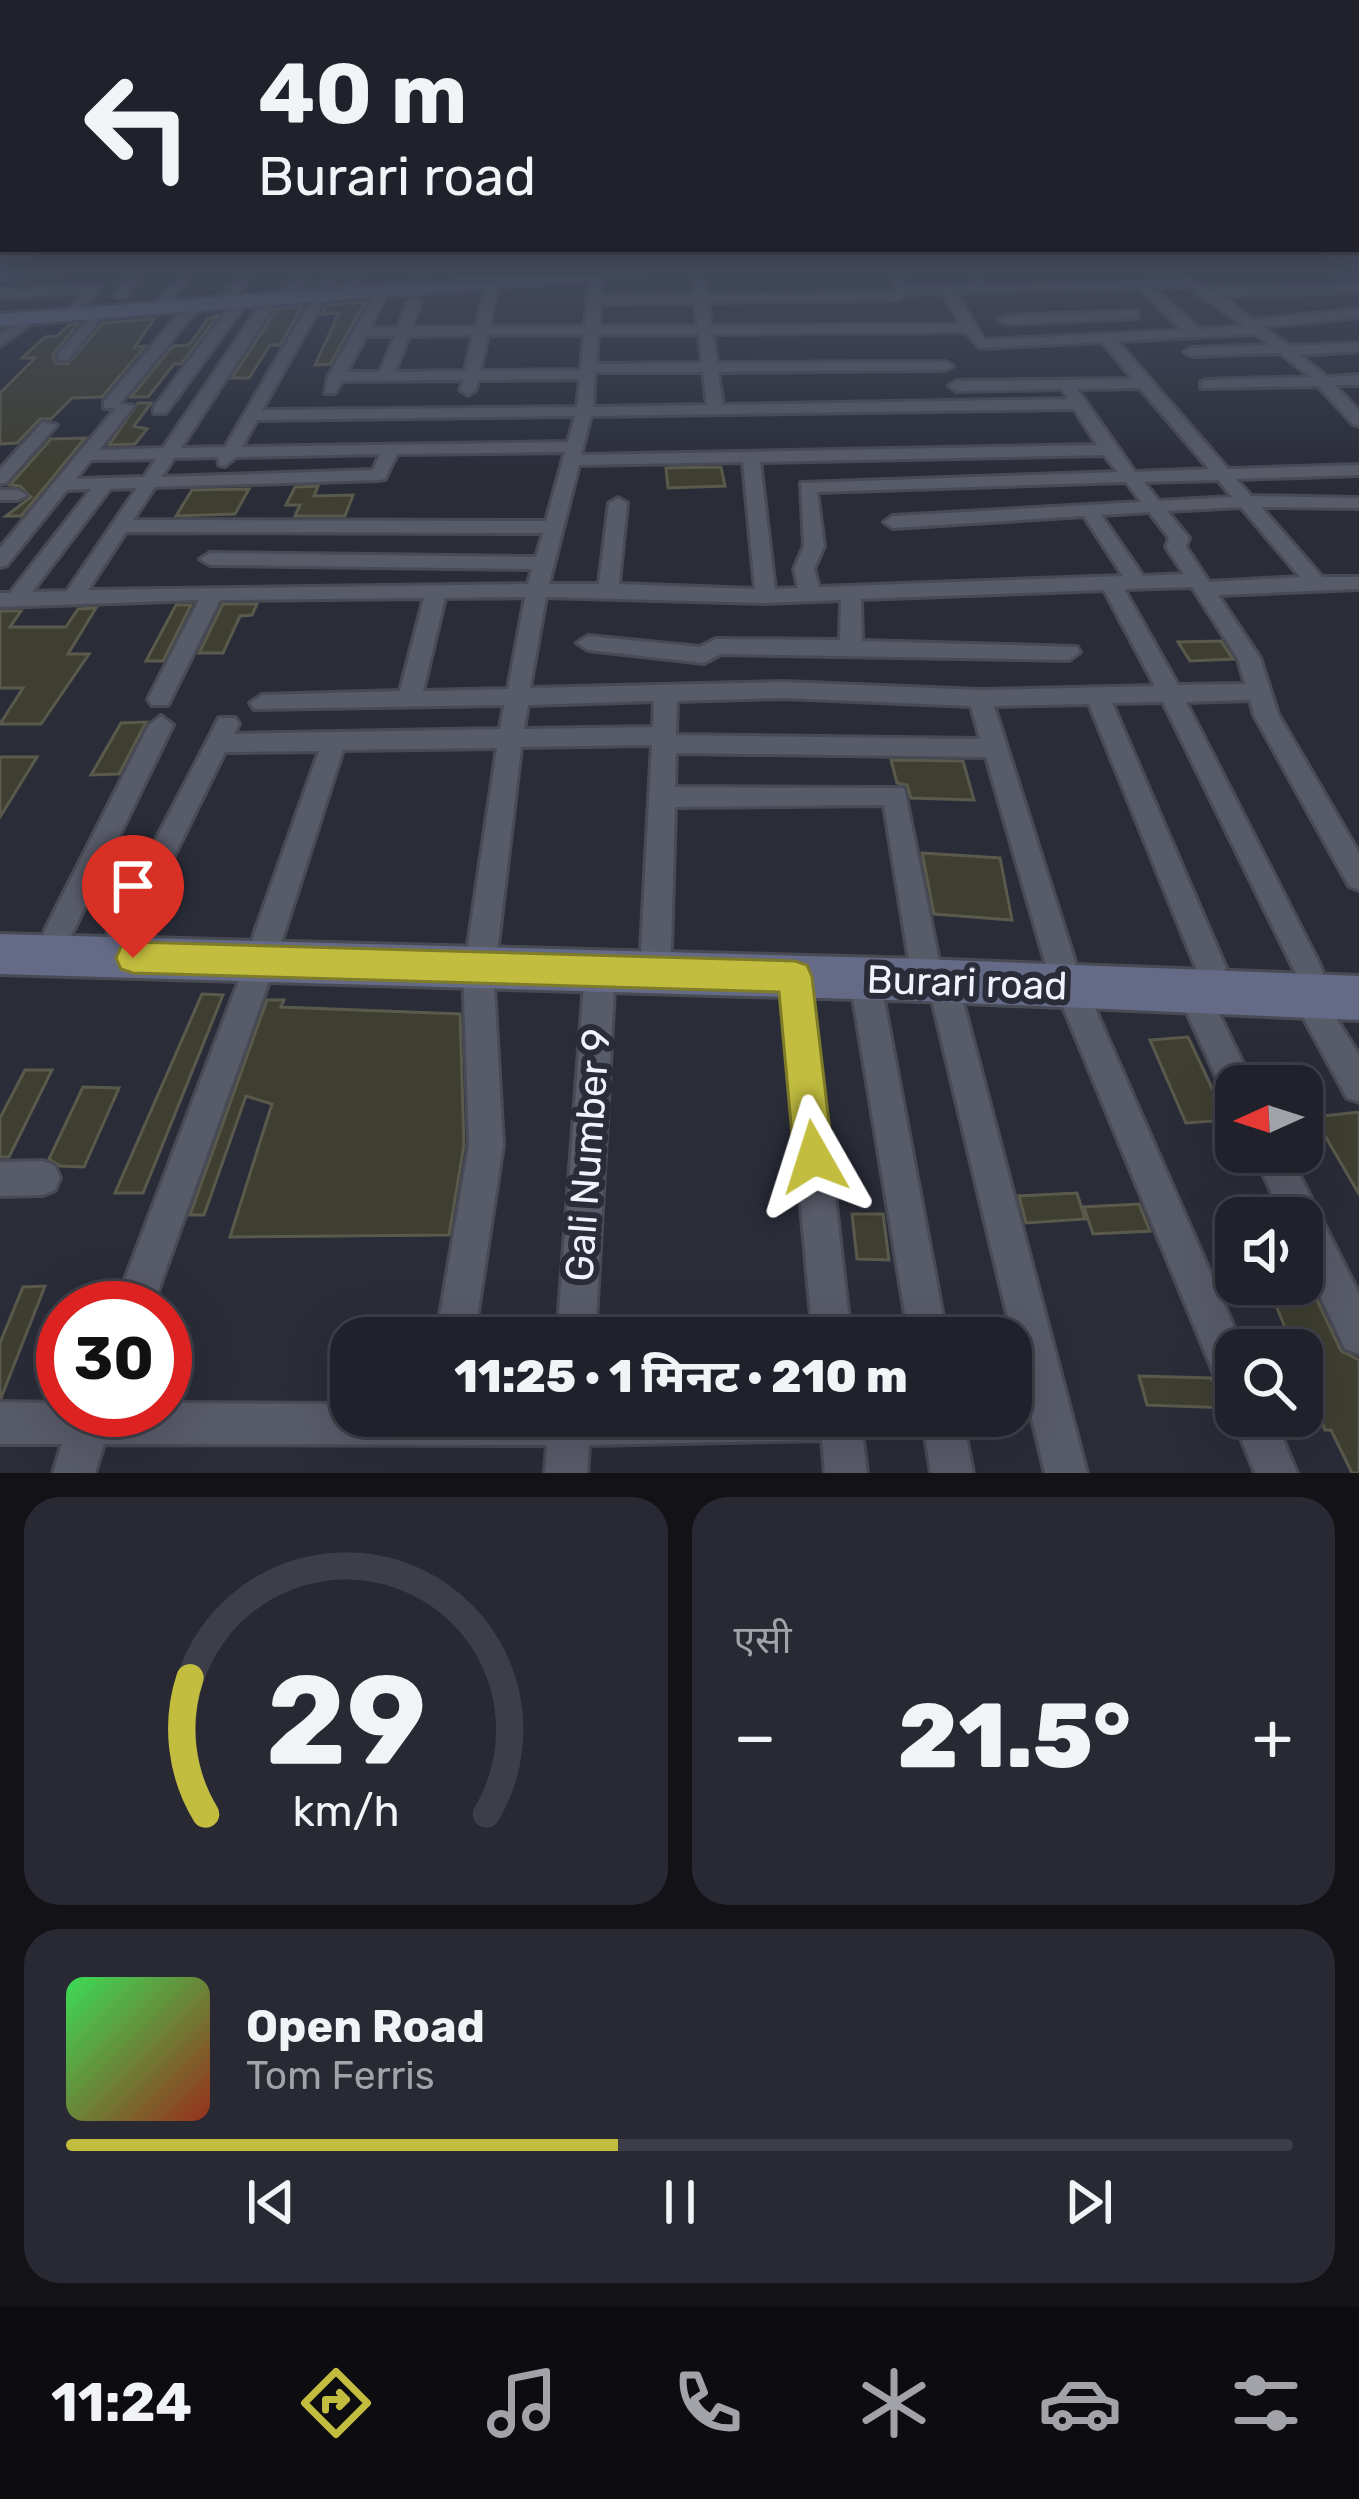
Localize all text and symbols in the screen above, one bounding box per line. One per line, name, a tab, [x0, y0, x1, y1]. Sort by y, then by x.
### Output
text: 40 m	[258, 44, 467, 144]
icon: left	[60, 48, 216, 204]
text: Burari road	[258, 145, 536, 209]
pin	[82, 835, 184, 958]
icon: arrive	[100, 853, 166, 919]
street label: Burari road	[866, 957, 1068, 1009]
street label: Gali Number 9	[556, 1027, 620, 1283]
north arrow	[1215, 1065, 1323, 1173]
map controls	[1215, 1065, 1323, 1437]
position arrow	[751, 1094, 877, 1220]
button: sound	[1215, 1197, 1323, 1305]
speed limit sign: 30	[36, 1281, 192, 1437]
button: search	[1215, 1329, 1323, 1437]
text: 11:25 · 1 मिनट · 210 m	[454, 1350, 908, 1403]
text: एसी	[734, 1617, 792, 1663]
text: 29	[265, 1646, 426, 1794]
text: 21.5°	[898, 1683, 1131, 1790]
text: −	[734, 1697, 776, 1776]
text: +	[1252, 1697, 1293, 1776]
text: km/h	[292, 1786, 399, 1837]
text: Open Road	[246, 2000, 485, 2053]
text: Tom Ferris	[246, 2053, 435, 2099]
icon: previous	[238, 2169, 304, 2235]
icon: pause	[647, 2169, 713, 2235]
icon: next	[1056, 2169, 1122, 2235]
icon: directions	[294, 2361, 378, 2445]
icon: music	[480, 2361, 564, 2445]
icon: phone	[666, 2361, 750, 2445]
icon: climate	[852, 2361, 936, 2445]
icon: car	[1038, 2361, 1122, 2445]
icon: filters	[1224, 2361, 1308, 2445]
text: 11:24	[51, 2371, 192, 2435]

